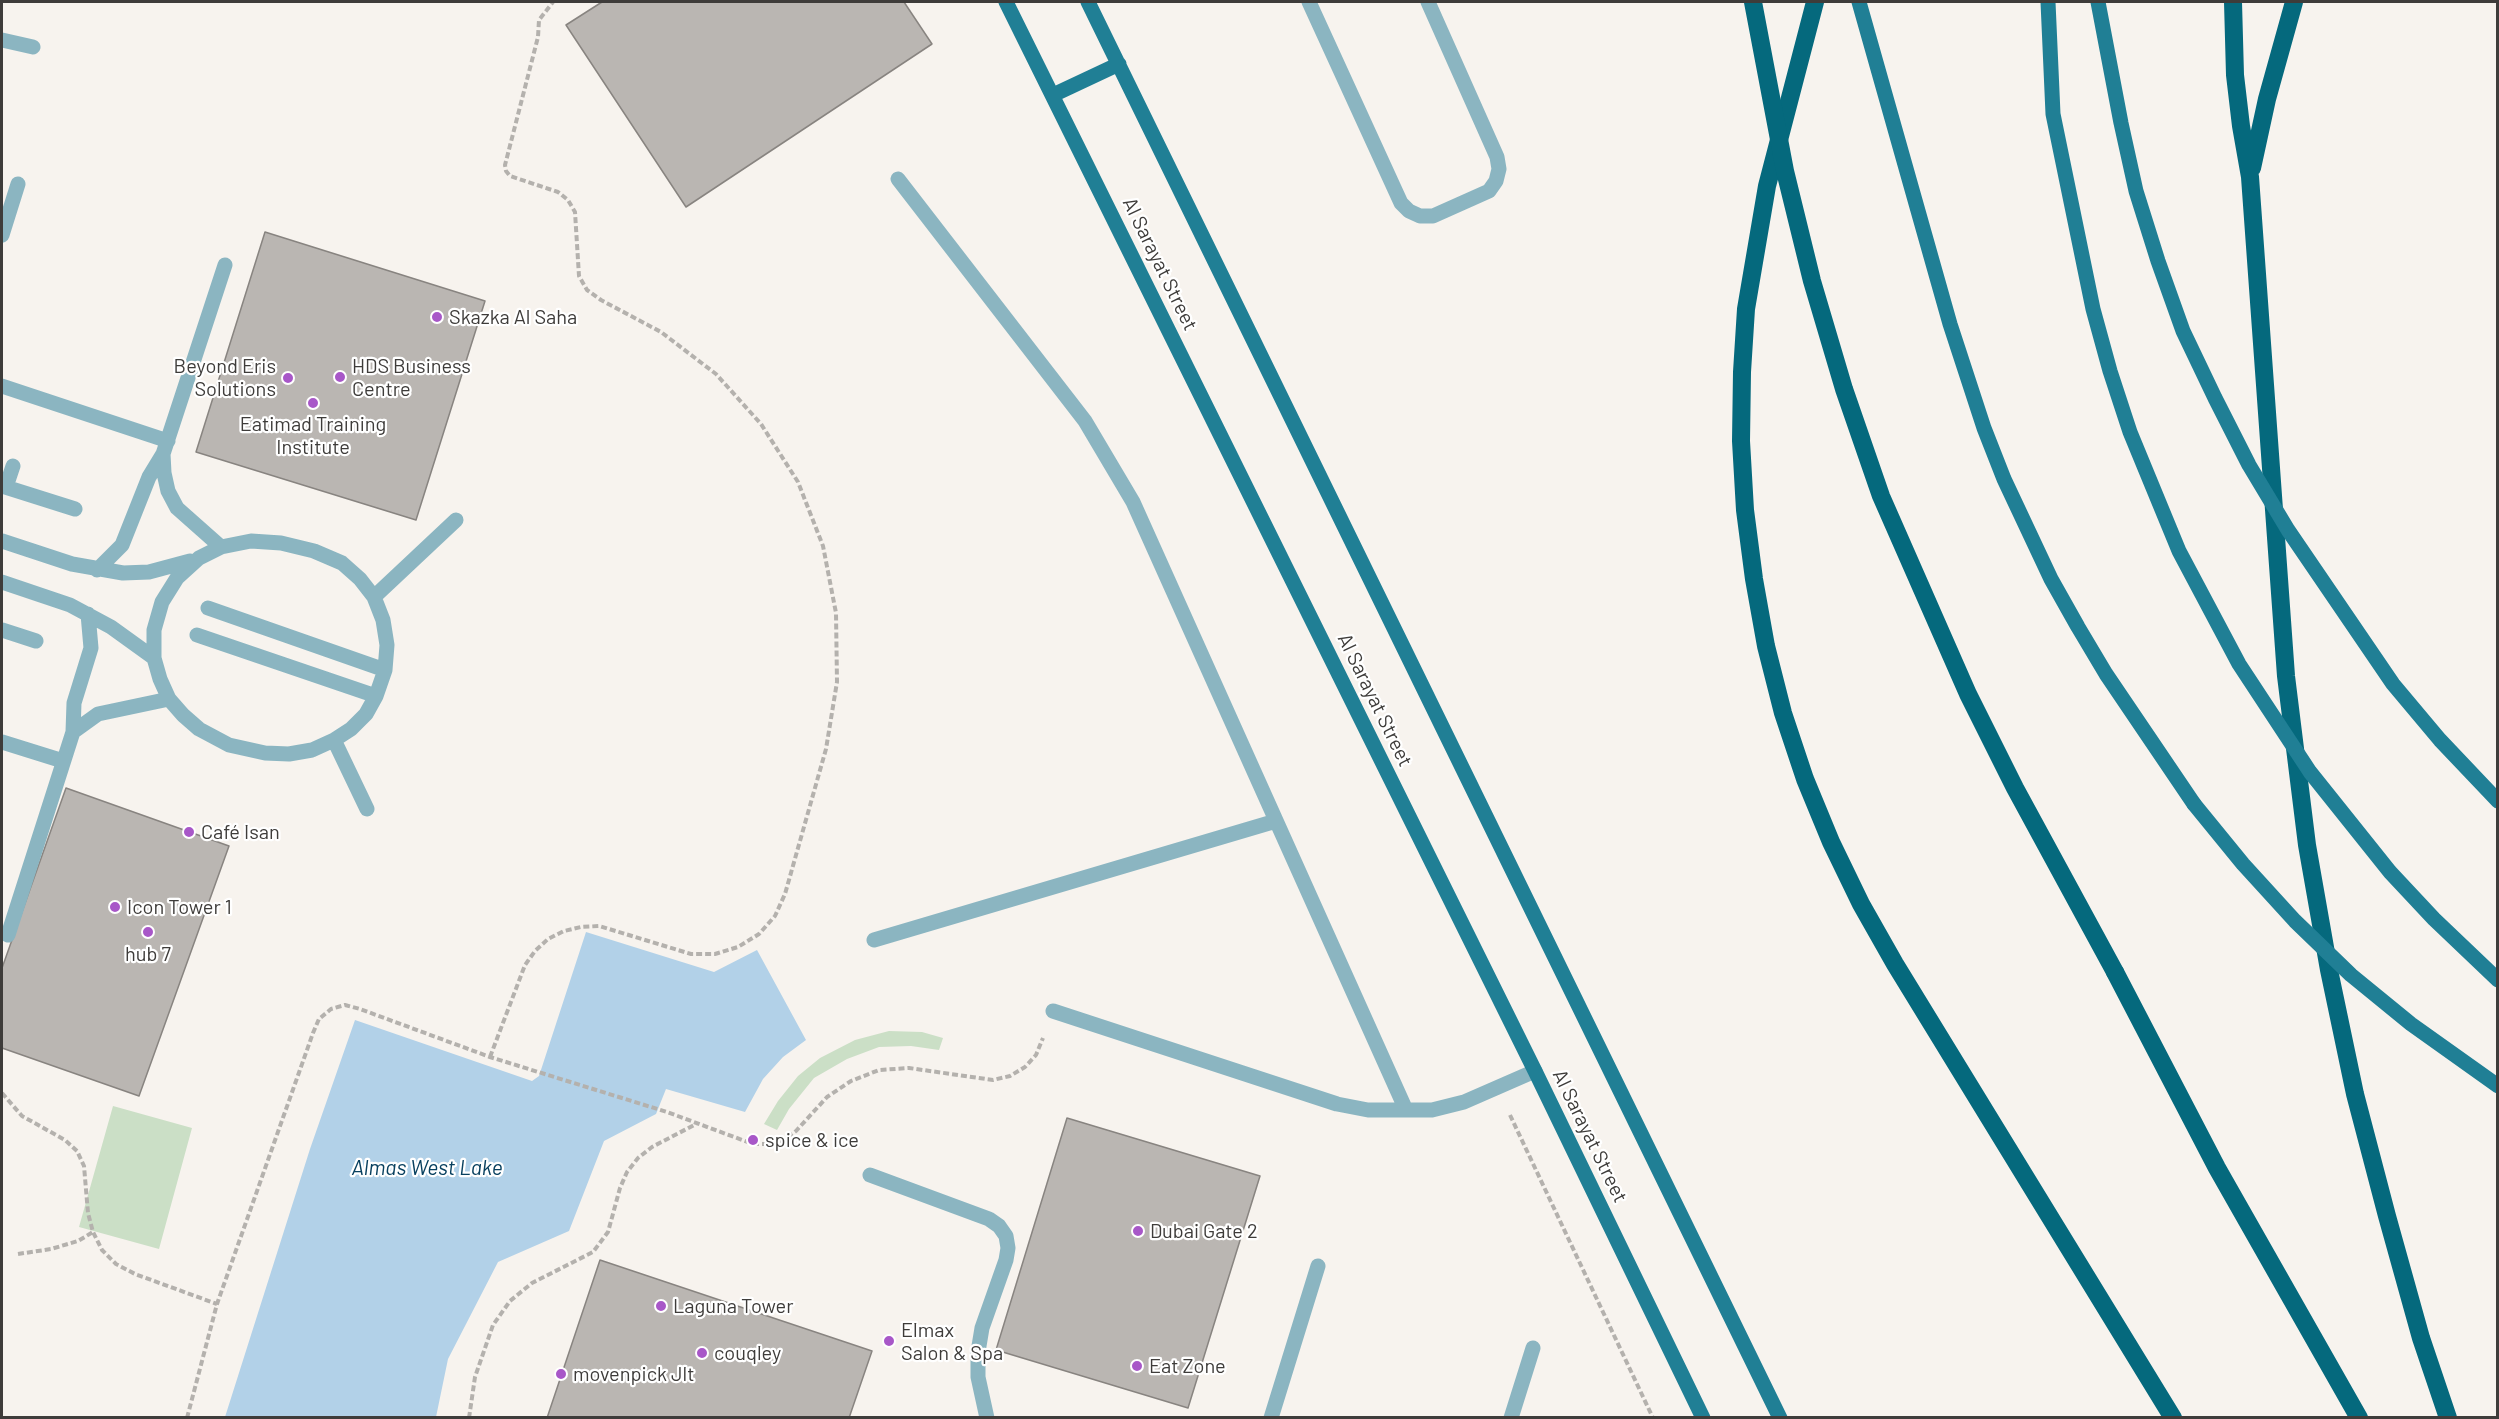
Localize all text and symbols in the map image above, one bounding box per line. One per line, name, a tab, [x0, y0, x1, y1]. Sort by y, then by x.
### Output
street label: Al Sarayat Street	[1117, 194, 1203, 334]
place label: Skazka Al Saha	[449, 305, 577, 329]
marker: Skazka Al Saha	[430, 310, 444, 324]
place label: Beyond Eris Solutions	[174, 354, 276, 401]
place label: HDS Business Centre	[352, 354, 471, 401]
marker: HDS Business Centre	[333, 370, 347, 384]
marker: Beyond Eris Solutions	[281, 371, 295, 385]
marker: Eatimad Training Institute	[306, 396, 320, 410]
place label: Eatimad Training Institute	[240, 412, 386, 459]
street label: Al Sarayat Street	[1332, 630, 1418, 770]
place label: Café Isan	[201, 820, 280, 844]
marker: Café Isan	[182, 825, 196, 839]
place label: Icon Tower 1	[127, 895, 232, 919]
marker: Icon Tower 1	[108, 900, 122, 914]
marker: hub 7	[141, 925, 155, 939]
place label: hub 7	[125, 942, 171, 966]
street label: Al Sarayat Street	[1547, 1066, 1633, 1206]
place label: spice & ice	[765, 1128, 859, 1152]
marker: spice & ice	[746, 1133, 760, 1147]
water label: Almas West Lake	[351, 1155, 503, 1181]
place label: Dubai Gate 2	[1150, 1219, 1258, 1243]
marker: Dubai Gate 2	[1131, 1224, 1145, 1238]
place label: Laguna Tower	[673, 1294, 793, 1318]
marker: Laguna Tower	[654, 1299, 668, 1313]
place label: Elmax Salon & Spa	[901, 1318, 1003, 1365]
marker: Elmax Salon & Spa	[882, 1334, 896, 1348]
place label: couqley	[714, 1341, 781, 1365]
marker: couqley	[695, 1346, 709, 1360]
place label: Eat Zone	[1149, 1354, 1226, 1378]
marker: Eat Zone	[1130, 1359, 1144, 1373]
place label: movenpick Jlt	[573, 1362, 694, 1386]
marker: movenpick Jlt	[554, 1367, 568, 1381]

